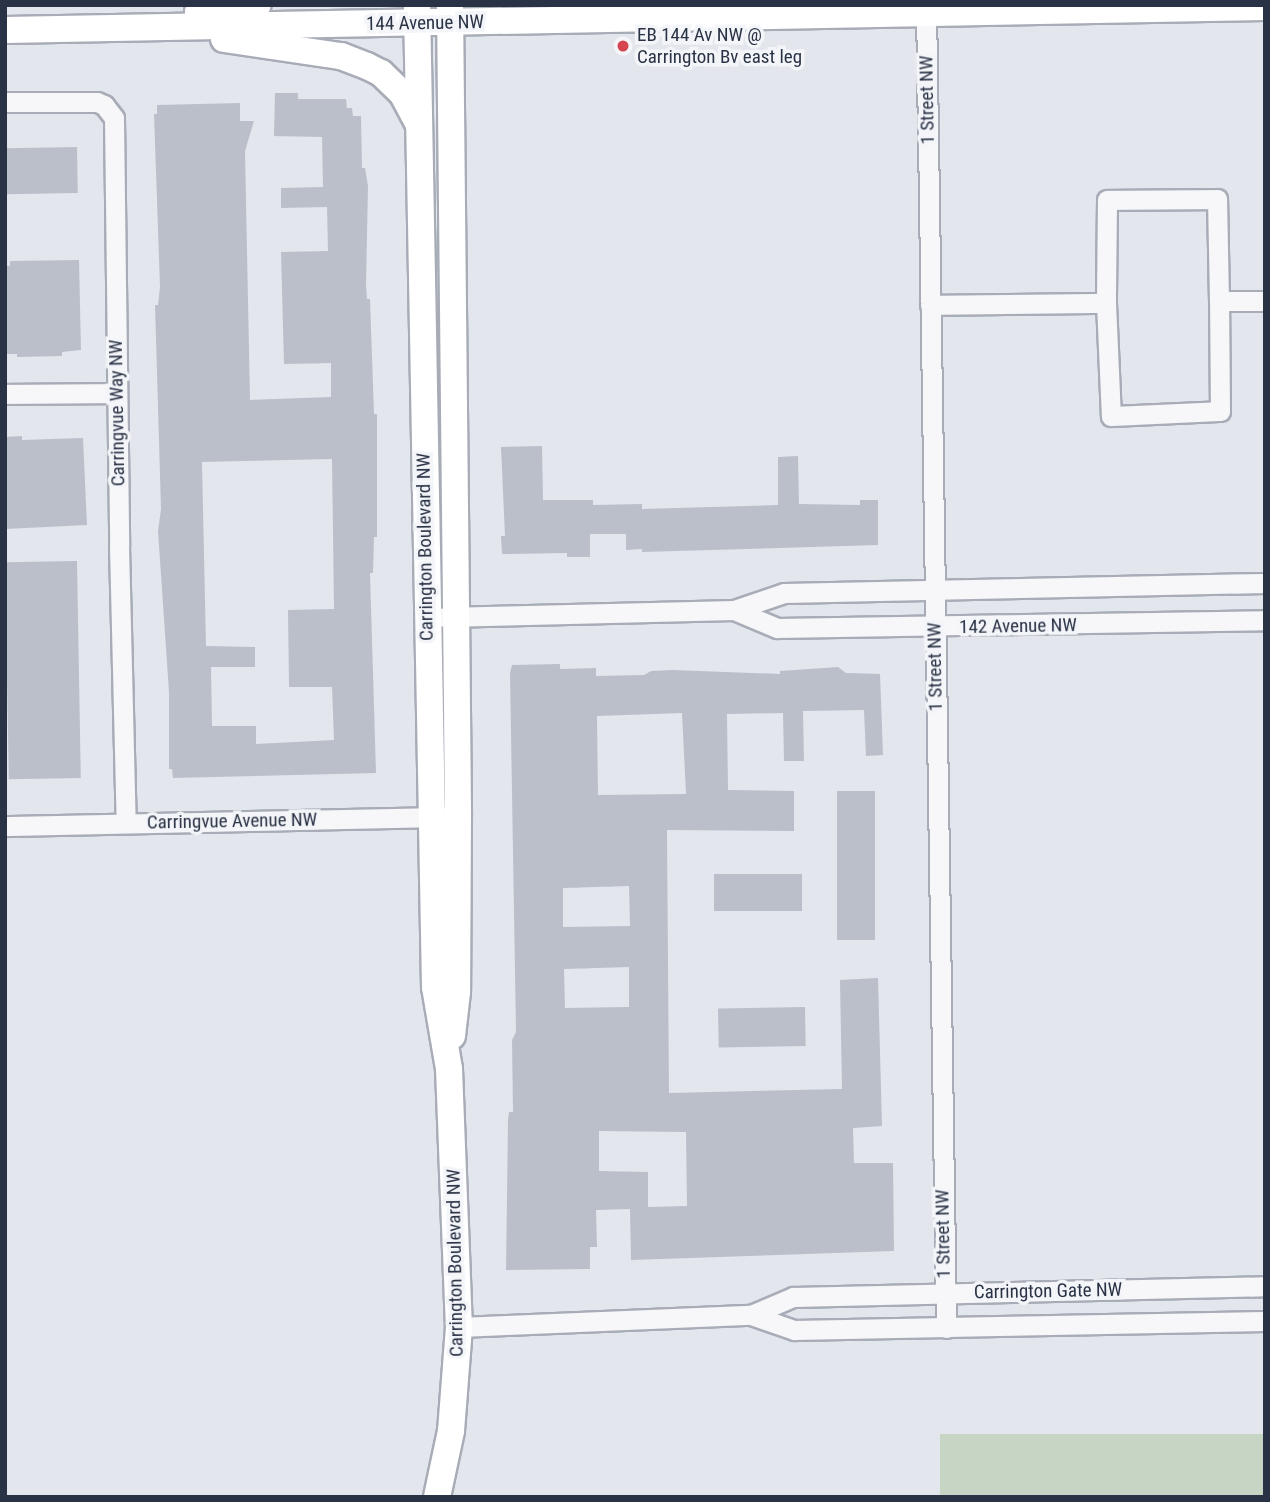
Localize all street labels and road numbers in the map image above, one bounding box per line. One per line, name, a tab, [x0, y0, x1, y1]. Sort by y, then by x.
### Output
street label: 144 Avenue NW	[366, 11, 484, 35]
street label: 1 Street NW	[915, 55, 939, 145]
street label: Carringvue Way NW	[104, 340, 130, 486]
street label: Carrington Boulevard NW	[412, 453, 438, 641]
street label: 142 Avenue NW	[959, 614, 1077, 638]
street label: 1 Street NW	[923, 622, 947, 712]
street label: Carringvue Avenue NW	[147, 808, 317, 834]
street label: Carrington Boulevard NW	[442, 1169, 468, 1357]
street label: 1 Street NW	[931, 1189, 955, 1279]
street label: Carrington Gate NW	[974, 1278, 1122, 1304]

